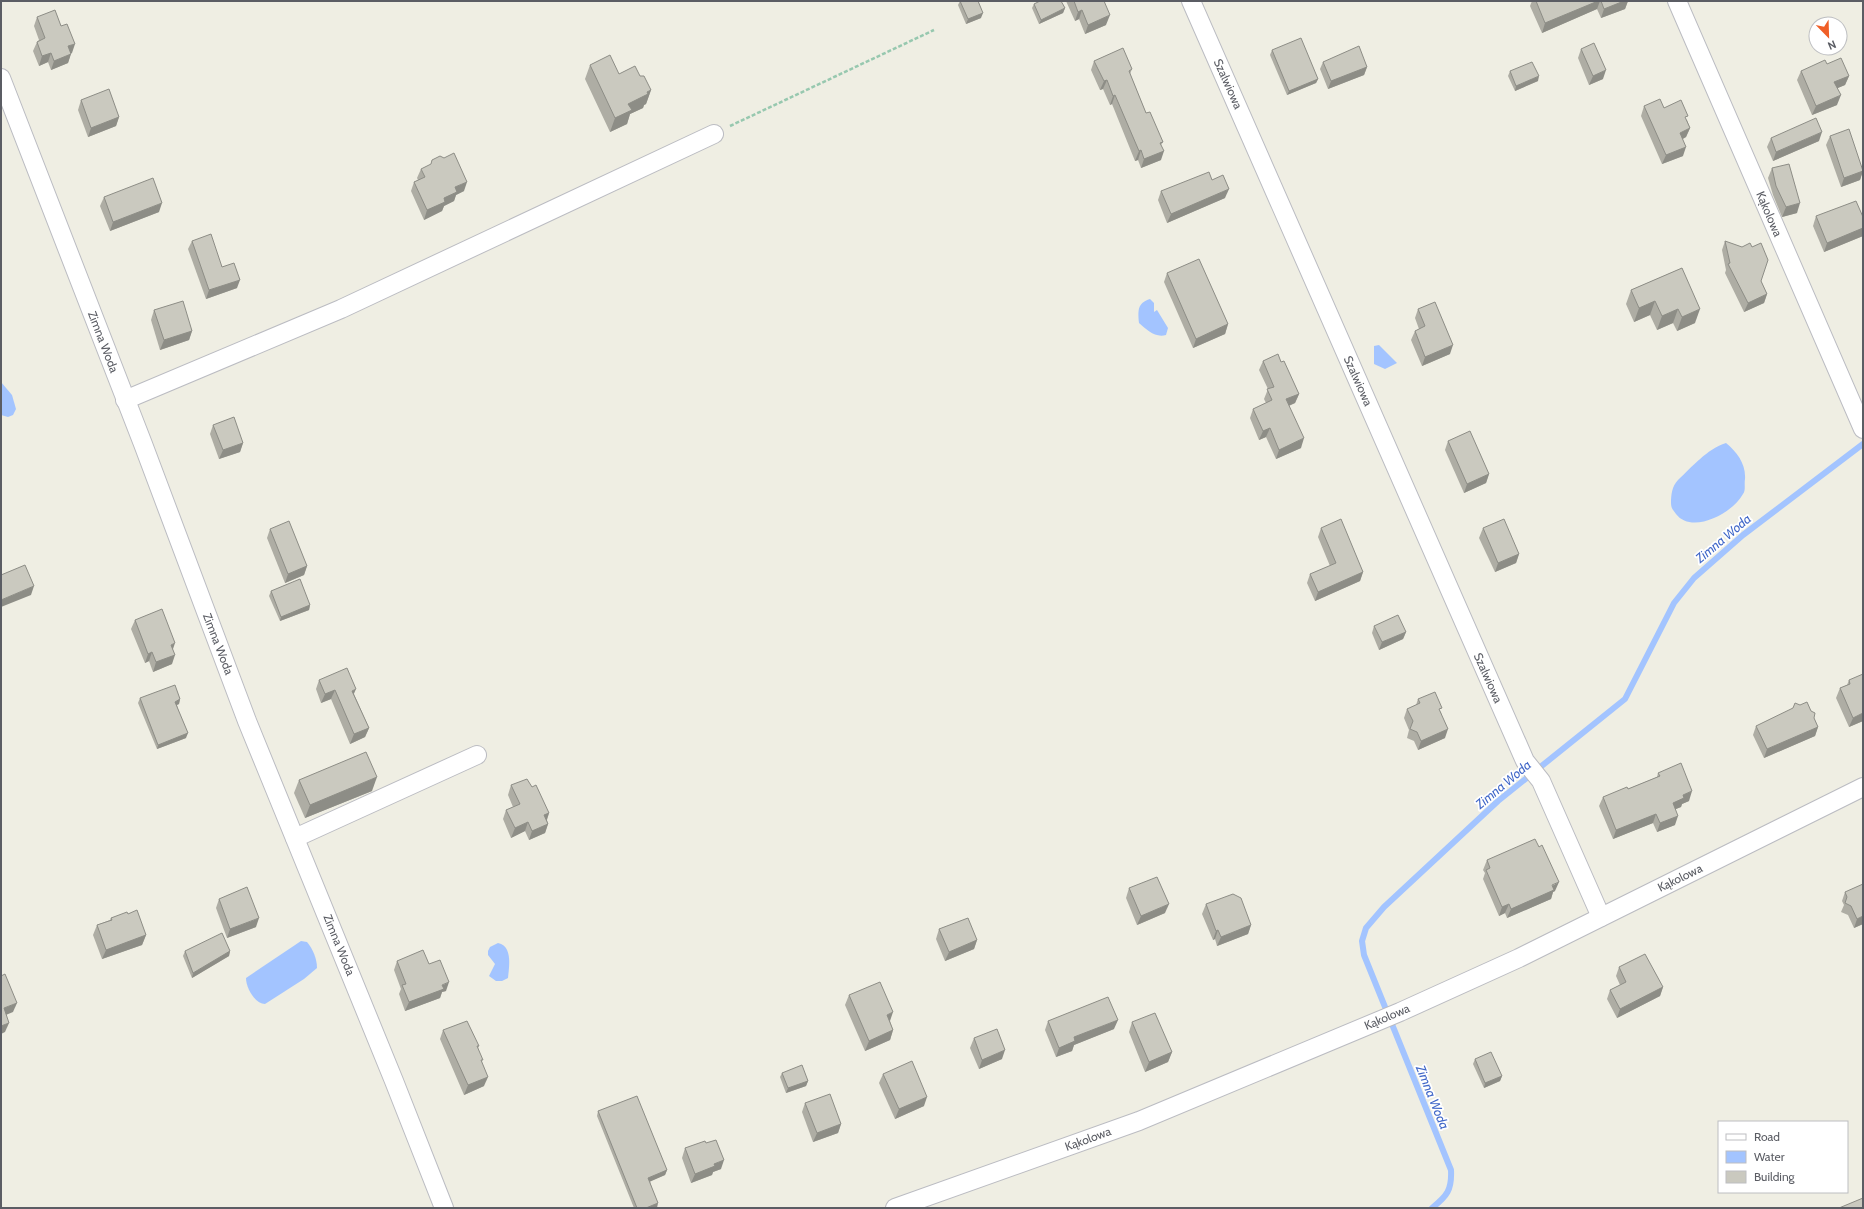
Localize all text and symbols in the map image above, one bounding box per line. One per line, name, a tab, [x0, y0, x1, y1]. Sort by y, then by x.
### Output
north arrow	[1808, 16, 1848, 56]
text: N	[1826, 37, 1838, 53]
street label: Szałwiowa	[1211, 56, 1246, 111]
street label: Kąkolowa	[1753, 189, 1786, 239]
street label: Zimna Woda	[85, 309, 122, 375]
street label: Szałwiowa	[1341, 353, 1376, 408]
water label: Zimna Woda	[1691, 510, 1754, 566]
street label: Zimna Woda	[200, 611, 237, 677]
street label: Szałwiowa	[1471, 650, 1506, 705]
water label: Zimna Woda	[1471, 756, 1534, 812]
street label: Kąkolowa	[1655, 860, 1705, 895]
street label: Zimna Woda	[320, 912, 359, 978]
street label: Kąkolowa	[1362, 1000, 1412, 1033]
water label: Zimna Woda	[1413, 1062, 1453, 1131]
legend	[1718, 1121, 1848, 1193]
street label: Kąkolowa	[1063, 1123, 1113, 1154]
text: Road	[1754, 1129, 1780, 1144]
text: Water	[1754, 1149, 1785, 1164]
text: Building	[1754, 1169, 1796, 1184]

